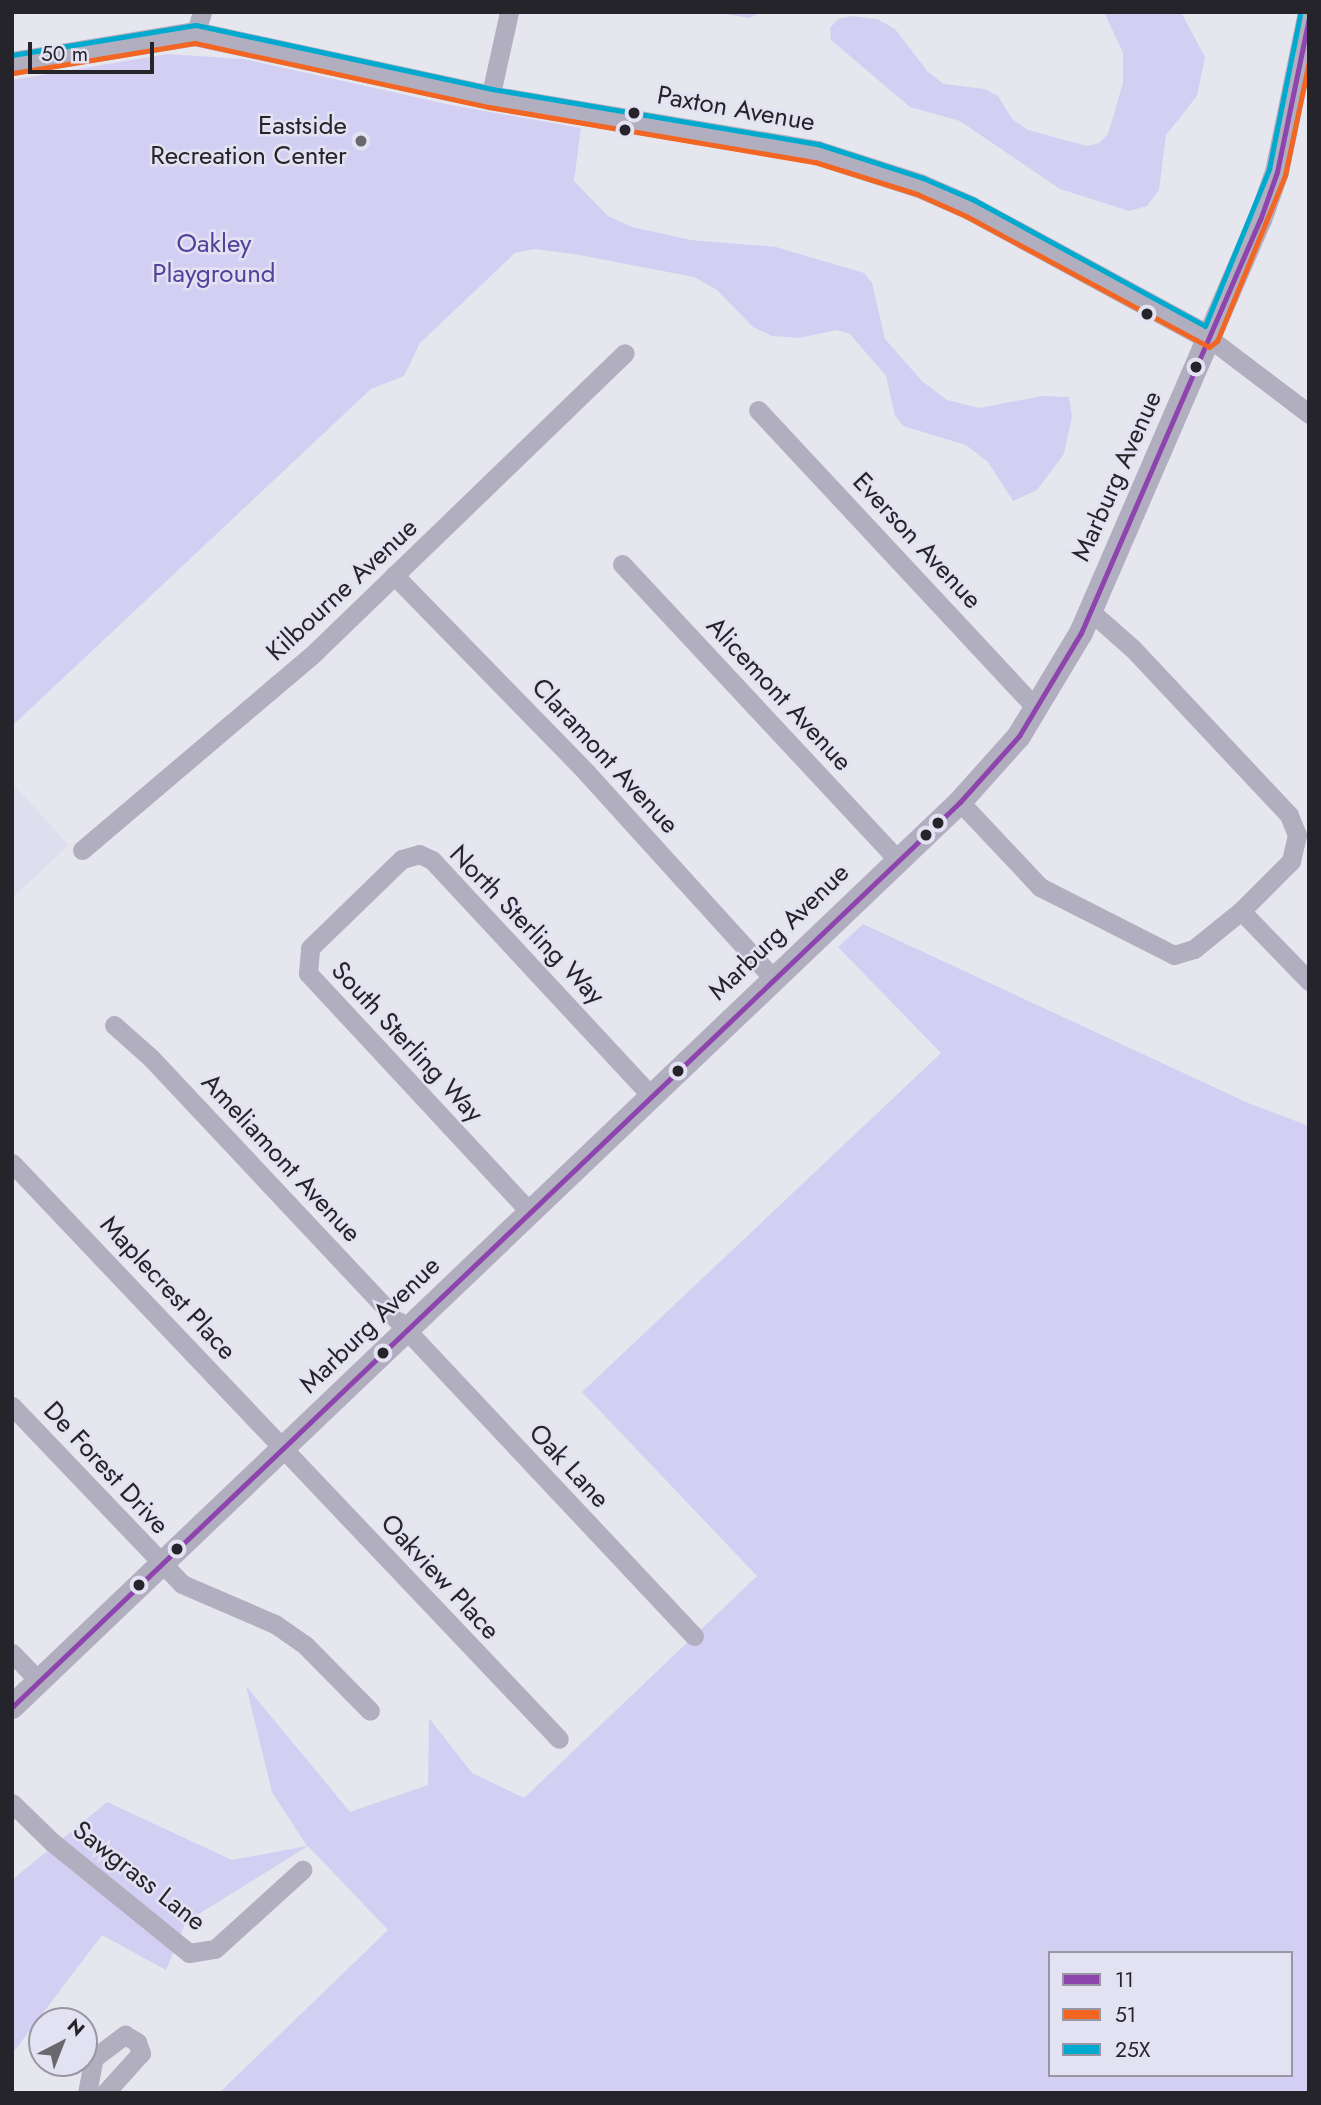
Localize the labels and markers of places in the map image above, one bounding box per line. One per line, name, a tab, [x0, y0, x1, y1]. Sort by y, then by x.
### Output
unlabelled marker	[627, 106, 641, 120]
place label: Eastside Recreation Center	[150, 110, 347, 172]
unlabelled marker	[618, 123, 632, 137]
marker: Eastside Recreation Center	[353, 133, 369, 149]
unlabelled marker	[1140, 307, 1154, 321]
unlabelled marker	[1189, 360, 1203, 374]
unlabelled marker	[931, 816, 945, 830]
unlabelled marker	[919, 828, 933, 842]
unlabelled marker	[671, 1064, 685, 1078]
unlabelled marker	[376, 1346, 390, 1360]
unlabelled marker	[170, 1542, 184, 1556]
unlabelled marker	[132, 1578, 146, 1592]

